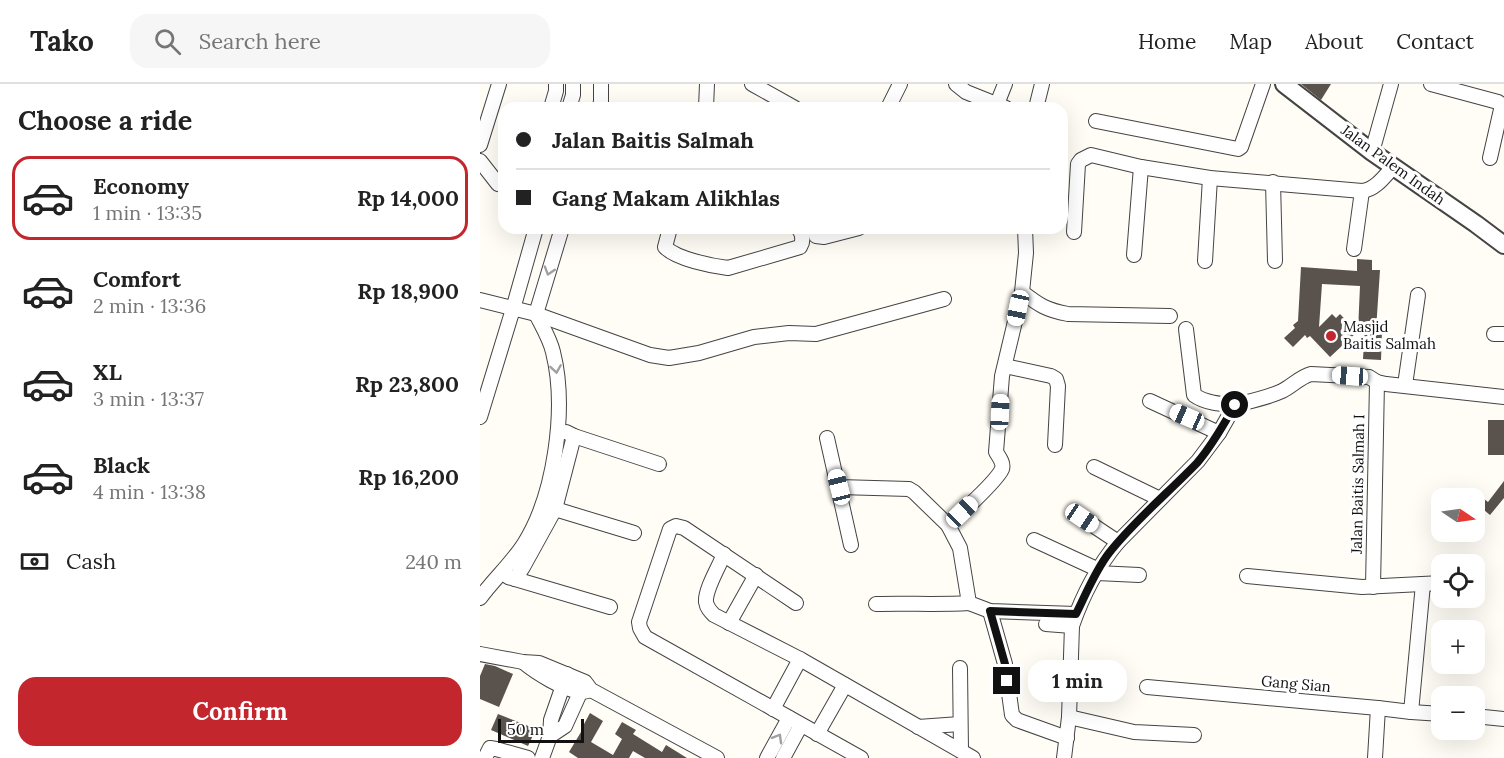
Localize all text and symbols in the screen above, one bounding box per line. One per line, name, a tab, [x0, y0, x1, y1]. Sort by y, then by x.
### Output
search box	[130, 14, 550, 68]
text: Tako	[30, 23, 94, 59]
icon: search	[151, 25, 184, 58]
text: Search here	[199, 27, 321, 55]
text: Home	[1138, 28, 1196, 55]
text: Map	[1229, 28, 1272, 55]
text: About	[1305, 28, 1363, 55]
text: Contact	[1396, 28, 1474, 55]
text: Choose a ride	[18, 103, 192, 137]
street label: Jalan Palem Indah	[1337, 120, 1449, 209]
text: Jalan Baitis Salmah	[552, 126, 754, 154]
icon: car	[21, 171, 75, 225]
text: Economy	[93, 172, 189, 200]
text: Rp 14,000	[357, 184, 459, 212]
text: Gang Makam Alikhlas	[552, 184, 780, 212]
text: 1 min · 13:35	[93, 200, 202, 225]
icon: car	[21, 264, 75, 318]
text: Comfort	[93, 265, 181, 293]
one-way arrow	[544, 265, 556, 276]
text: Rp 18,900	[357, 277, 459, 305]
car	[1005, 289, 1031, 327]
text: 2 min · 13:36	[93, 293, 206, 318]
place label: Masjid Baitis Salmah	[1343, 317, 1436, 353]
marker: Masjid Baitis Salmah	[1324, 329, 1338, 343]
icon: car	[21, 357, 75, 411]
text: XL	[93, 358, 122, 386]
one-way arrow	[549, 363, 562, 373]
car	[1331, 366, 1369, 386]
text: Rp 23,800	[355, 370, 459, 398]
text: 3 min · 13:37	[93, 386, 204, 411]
route start	[1221, 391, 1248, 418]
car	[990, 394, 1010, 430]
car	[1167, 401, 1207, 433]
street label: Jalan Baitis Salmah I	[1347, 414, 1368, 555]
icon: car	[21, 450, 75, 504]
text: Black	[93, 451, 150, 479]
text: Rp 16,200	[358, 463, 459, 491]
car	[826, 467, 852, 507]
text: 4 min · 13:38	[93, 479, 206, 504]
north arrow	[1431, 488, 1485, 542]
map controls	[1431, 488, 1485, 740]
car	[943, 493, 981, 531]
car	[1062, 500, 1102, 536]
icon: cash	[18, 545, 51, 578]
text: Cash	[66, 547, 116, 575]
text: 240 m	[405, 549, 462, 574]
button: locate	[1431, 554, 1485, 608]
button: +	[1431, 620, 1485, 674]
callout: 1 min	[1028, 660, 1127, 702]
route end	[993, 667, 1020, 694]
text: 1 min	[1052, 668, 1103, 693]
street label: Gang Sian	[1260, 671, 1332, 696]
button: Confirm	[18, 677, 462, 746]
button: −	[1431, 686, 1485, 740]
scale bar	[498, 716, 584, 744]
text: 50 m	[507, 719, 544, 739]
one-way arrow	[771, 734, 782, 744]

